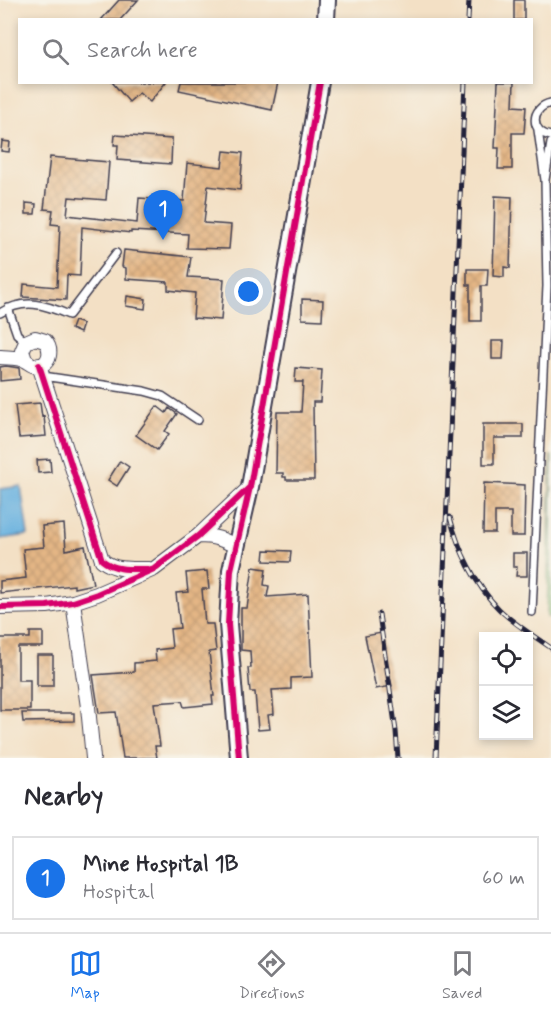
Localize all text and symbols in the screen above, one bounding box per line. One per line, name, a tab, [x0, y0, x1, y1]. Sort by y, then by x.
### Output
search box	[18, 18, 533, 84]
icon: search	[39, 35, 72, 68]
text: Search here	[87, 37, 198, 65]
pin: 1	[144, 190, 182, 240]
your location	[234, 277, 263, 306]
map controls	[479, 632, 533, 740]
button: locate	[479, 632, 533, 686]
button: layers	[479, 686, 533, 740]
text: Nearby	[24, 780, 103, 814]
text: Mine Hospital 1B	[83, 851, 239, 879]
text: 1	[41, 865, 50, 892]
text: 60 m	[482, 865, 525, 892]
text: Hospital	[83, 879, 154, 906]
tab: Map	[69, 947, 102, 1004]
tab: Directions	[239, 947, 305, 1004]
tab: Saved	[442, 947, 482, 1004]

